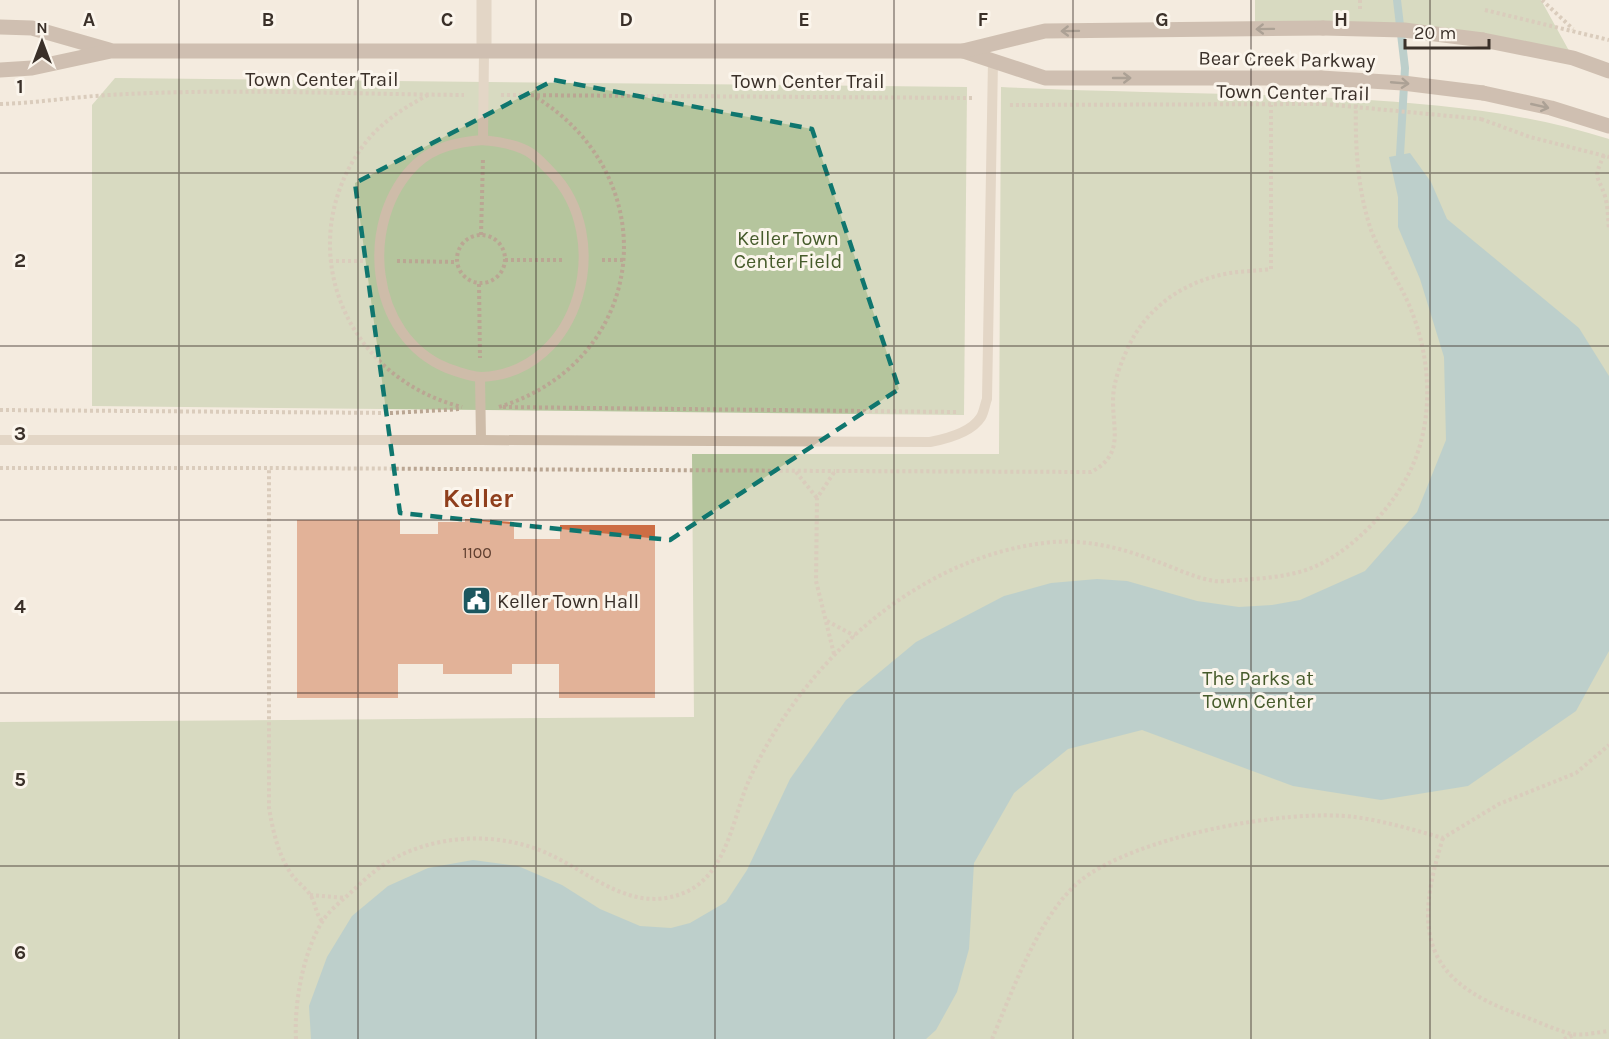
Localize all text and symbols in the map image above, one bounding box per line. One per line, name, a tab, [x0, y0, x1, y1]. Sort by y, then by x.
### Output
text: A	[83, 8, 96, 31]
text: B	[262, 8, 274, 31]
text: C	[441, 8, 453, 31]
text: D	[619, 8, 633, 31]
text: E	[798, 8, 810, 31]
text: F	[978, 8, 989, 31]
text: G	[1155, 8, 1169, 31]
text: H	[1334, 8, 1348, 31]
north arrow	[12, 12, 72, 72]
scale bar	[1405, 12, 1489, 50]
text: N	[36, 18, 48, 37]
text: 20 m	[1414, 22, 1456, 44]
one-way arrow	[1255, 23, 1275, 35]
one-way arrow	[1060, 25, 1080, 37]
street label: Bear Creek Parkway	[1198, 46, 1376, 73]
street label: Town Center Trail	[245, 68, 399, 91]
street label: Town Center Trail	[731, 70, 885, 93]
one-way arrow	[1111, 72, 1131, 84]
text: 1	[16, 75, 24, 98]
one-way arrow	[1390, 78, 1410, 89]
street label: Town Center Trail	[1216, 80, 1370, 105]
one-way arrow	[1530, 101, 1550, 112]
park label: Keller Town Center Field	[734, 227, 842, 273]
text: 2	[14, 249, 26, 272]
text: 3	[14, 422, 26, 445]
district label: Keller	[443, 483, 514, 514]
house number: 1100	[462, 543, 492, 562]
public building icon: Keller Town Hall	[460, 585, 492, 617]
place label: Keller Town Hall	[497, 590, 639, 613]
text: 4	[14, 595, 26, 618]
park label: The Parks at Town Center	[1202, 667, 1314, 713]
text: 5	[14, 768, 26, 791]
text: 6	[14, 941, 26, 964]

